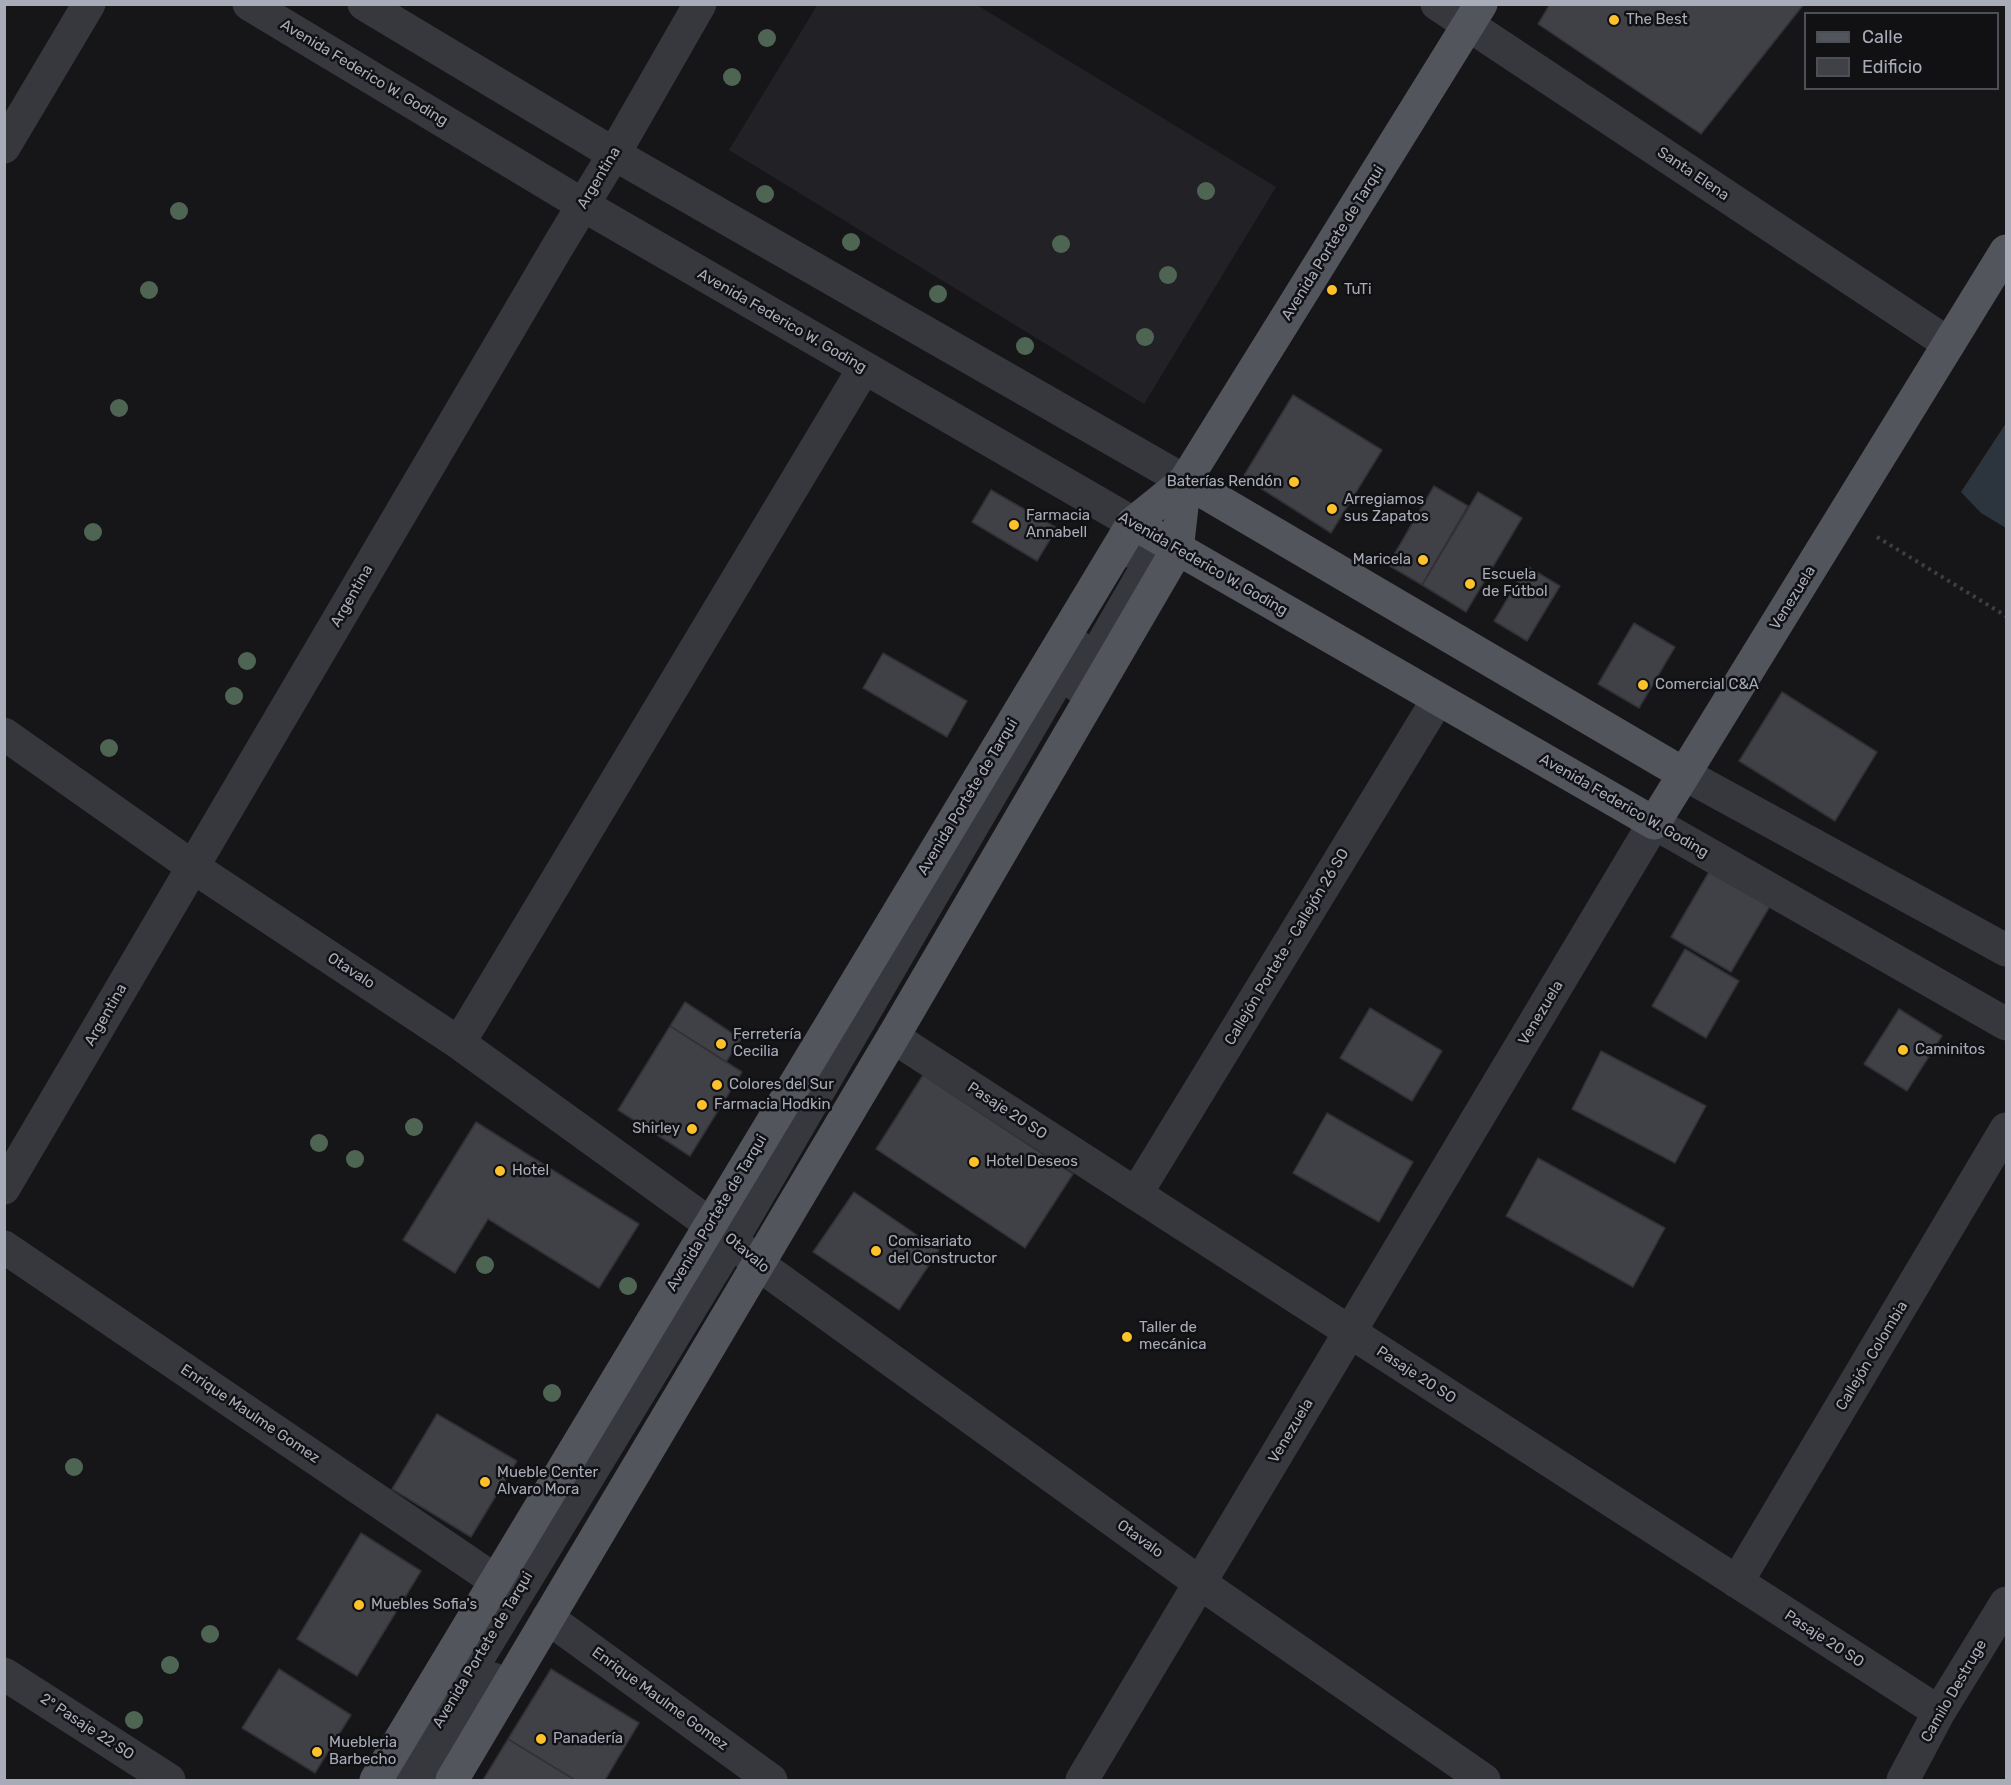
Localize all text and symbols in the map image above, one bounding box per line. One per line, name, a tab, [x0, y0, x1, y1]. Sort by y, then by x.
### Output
place label: The Best	[1626, 11, 1688, 29]
legend	[1804, 12, 1999, 90]
marker: The Best	[1607, 13, 1621, 27]
street label: Avenida Federico W. Goding	[277, 16, 451, 130]
text: Calle	[1862, 26, 1903, 48]
text: Edificio	[1862, 56, 1922, 78]
street label: Santa Elena	[1654, 143, 1732, 205]
street label: Argentina	[574, 144, 624, 212]
street label: Avenida Portete de Tarqui	[1278, 162, 1388, 324]
street label: Avenida Federico W. Goding	[694, 265, 870, 377]
place label: TuTi	[1344, 281, 1372, 299]
marker: TuTi	[1325, 283, 1339, 297]
place label: Baterías Rendón	[1167, 473, 1282, 491]
marker: Baterías Rendón	[1287, 475, 1301, 489]
place label: Arregiamos sus Zapatos	[1344, 491, 1429, 526]
marker: Arregiamos sus Zapatos	[1325, 502, 1339, 516]
place label: Farmacia Annabell	[1026, 507, 1090, 542]
street label: Avenida Federico W. Goding	[1115, 508, 1291, 620]
marker: Farmacia Annabell	[1007, 518, 1021, 532]
place label: Maricela	[1353, 551, 1411, 569]
marker: Maricela	[1416, 553, 1430, 567]
street label: Argentina	[327, 562, 377, 630]
street label: Venezuela	[1766, 563, 1820, 633]
place label: Escuela de Fútbol	[1482, 566, 1548, 601]
marker: Escuela de Fútbol	[1463, 577, 1477, 591]
place label: Comercial C&A	[1655, 676, 1759, 694]
marker: Comercial C&A	[1636, 678, 1650, 692]
street label: Avenida Portete de Tarqui	[914, 716, 1022, 878]
street label: Avenida Federico W. Goding	[1536, 750, 1712, 862]
street label: Callejón Portete - Callejón 26 SO	[1221, 845, 1353, 1049]
street label: Otavalo	[324, 949, 378, 993]
street label: Venezuela	[1515, 978, 1567, 1048]
street label: Argentina	[81, 981, 131, 1049]
place label: Ferretería Cecilia	[733, 1026, 801, 1061]
marker: Ferretería Cecilia	[714, 1037, 728, 1051]
place label: Caminitos	[1915, 1041, 1985, 1059]
marker: Caminitos	[1896, 1043, 1910, 1057]
place label: Colores del Sur	[729, 1076, 834, 1094]
marker: Colores del Sur	[710, 1078, 724, 1092]
street label: Pasaje 20 SO	[964, 1079, 1050, 1143]
place label: Farmacia Hodkin	[714, 1096, 830, 1114]
marker: Farmacia Hodkin	[695, 1098, 709, 1112]
place label: Shirley	[632, 1120, 680, 1138]
marker: Shirley	[685, 1122, 699, 1136]
street label: Avenida Portete de Tarqui	[663, 1132, 771, 1294]
place label: Hotel Deseos	[986, 1153, 1078, 1171]
marker: Hotel Deseos	[967, 1155, 981, 1169]
place label: Hotel	[512, 1162, 549, 1180]
marker: Hotel	[493, 1164, 507, 1178]
street label: Otavalo	[721, 1229, 773, 1277]
place label: Comisariato del Constructor	[888, 1233, 997, 1268]
marker: Comisariato del Constructor	[869, 1244, 883, 1258]
street label: Callejón Colombia	[1832, 1298, 1912, 1414]
place label: Taller de mecánica	[1139, 1319, 1207, 1354]
marker: Taller de mecánica	[1120, 1330, 1134, 1344]
street label: Pasaje 20 SO	[1373, 1343, 1459, 1407]
street label: Enrique Maulme Gomez	[177, 1361, 323, 1467]
street label: Venezuela	[1265, 1396, 1317, 1466]
place label: Mueble Center Alvaro Mora	[497, 1464, 598, 1499]
marker: Mueble Center Alvaro Mora	[478, 1475, 492, 1489]
street label: Otavalo	[1113, 1516, 1167, 1562]
street label: Avenida Portete de Tarqui	[429, 1569, 537, 1731]
place label: Muebles Sofia's	[371, 1596, 477, 1614]
marker: Muebles Sofia's	[352, 1598, 366, 1612]
street label: Pasaje 20 SO	[1781, 1607, 1867, 1671]
street label: Camilo Destruge	[1917, 1636, 1991, 1746]
street label: Enrique Maulme Gomez	[588, 1644, 732, 1754]
street label: 2º Pasaje 22 SO	[37, 1690, 137, 1764]
place label: Panadería	[553, 1730, 623, 1748]
marker: Panadería	[534, 1732, 548, 1746]
place label: Muebleria Barbecho	[329, 1734, 397, 1769]
marker: Muebleria Barbecho	[310, 1745, 324, 1759]

